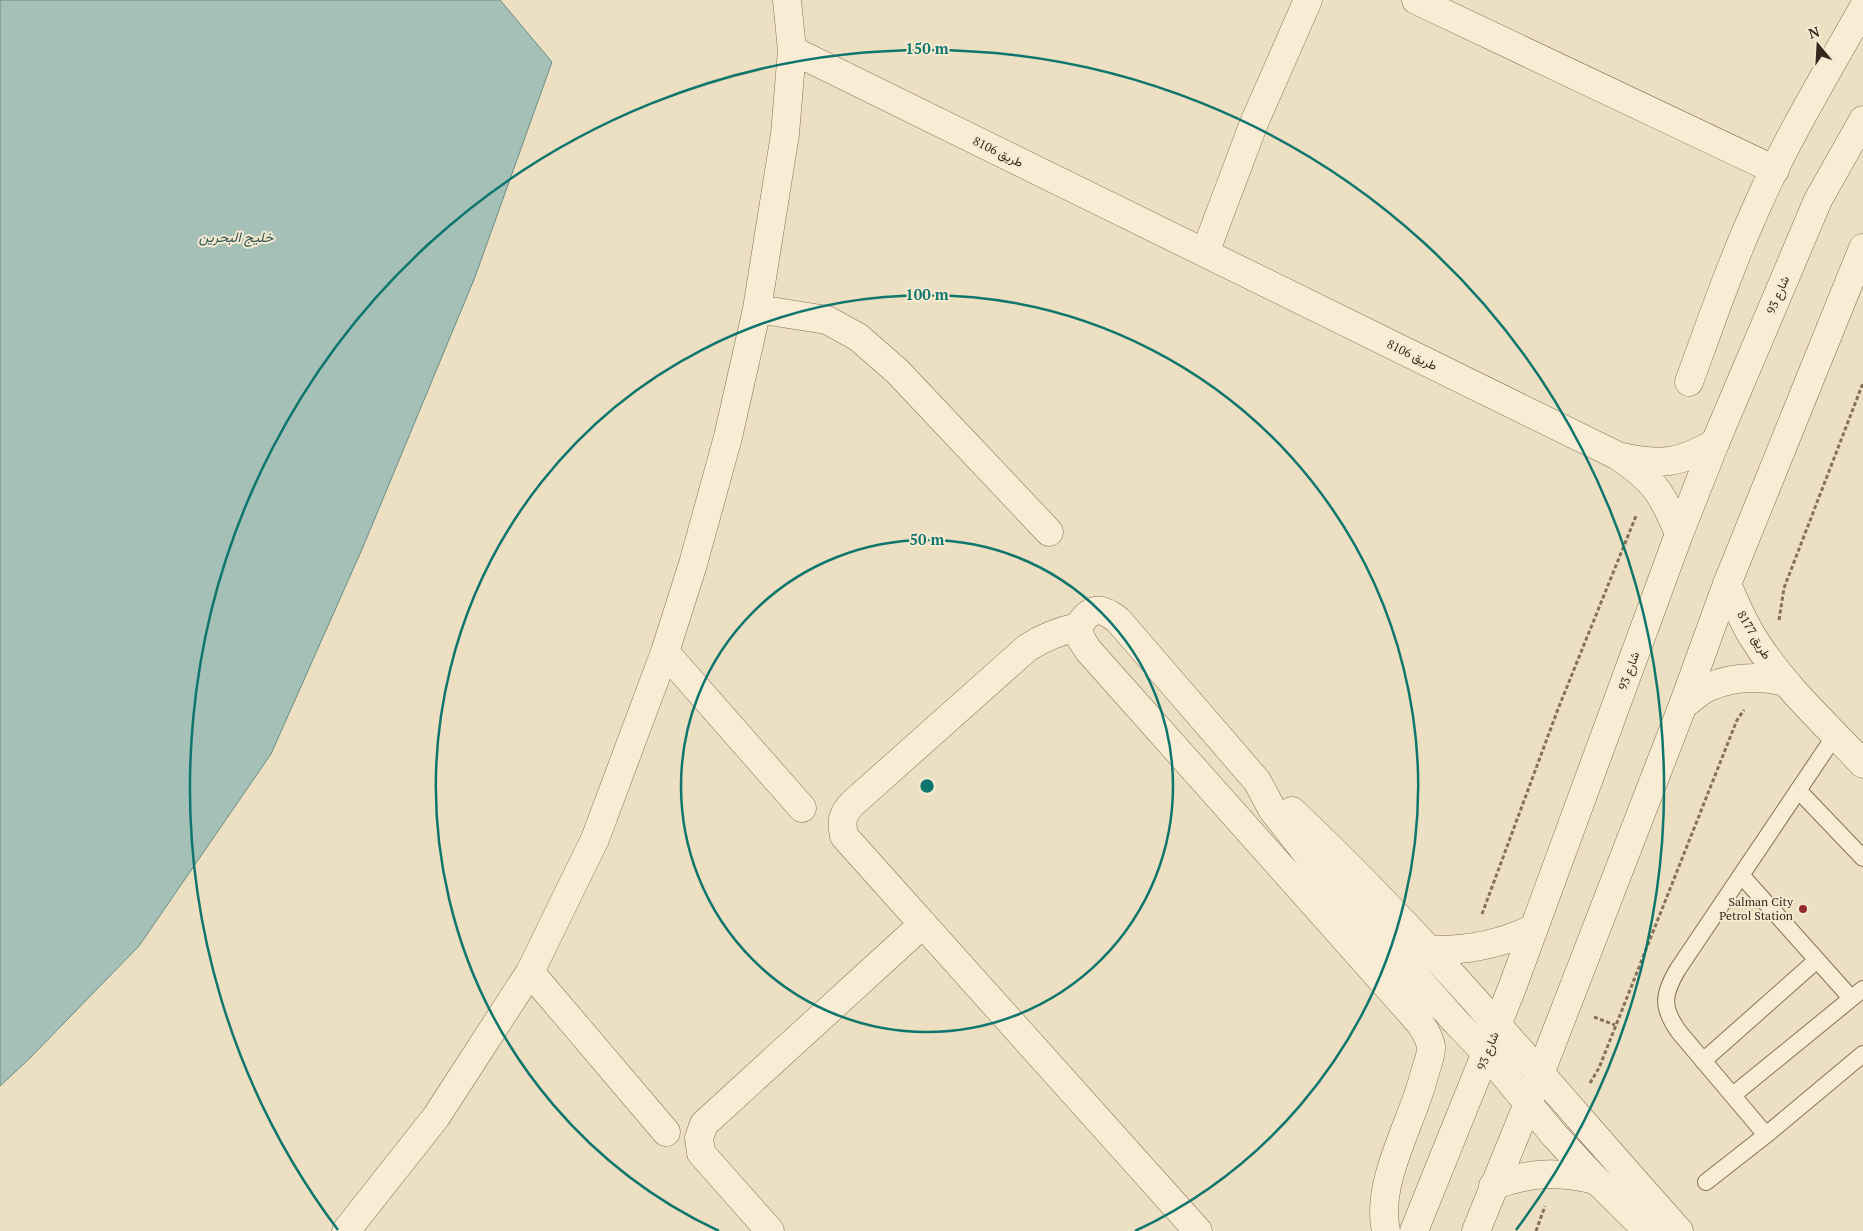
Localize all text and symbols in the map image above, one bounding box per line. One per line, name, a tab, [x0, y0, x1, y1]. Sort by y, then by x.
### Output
north arrow	[1793, 20, 1843, 70]
text: N	[1806, 21, 1822, 43]
text: 150 m	[905, 38, 949, 58]
street label: طريق 8106	[970, 133, 1026, 171]
water label: خليج البحرين	[199, 227, 274, 247]
street label: شارع 93	[1763, 274, 1794, 317]
text: 100 m	[905, 284, 949, 304]
street label: طريق 8106	[1384, 336, 1440, 374]
text: 50 m	[910, 529, 945, 549]
street label: طريق 8177	[1733, 608, 1775, 662]
street label: شارع 93	[1615, 650, 1644, 693]
centre of rings	[918, 777, 936, 795]
place label: Salman City Petrol Station	[1719, 894, 1794, 923]
marker: Salman City Petrol Station	[1797, 903, 1809, 915]
street label: شارع 93	[1473, 1030, 1504, 1073]

